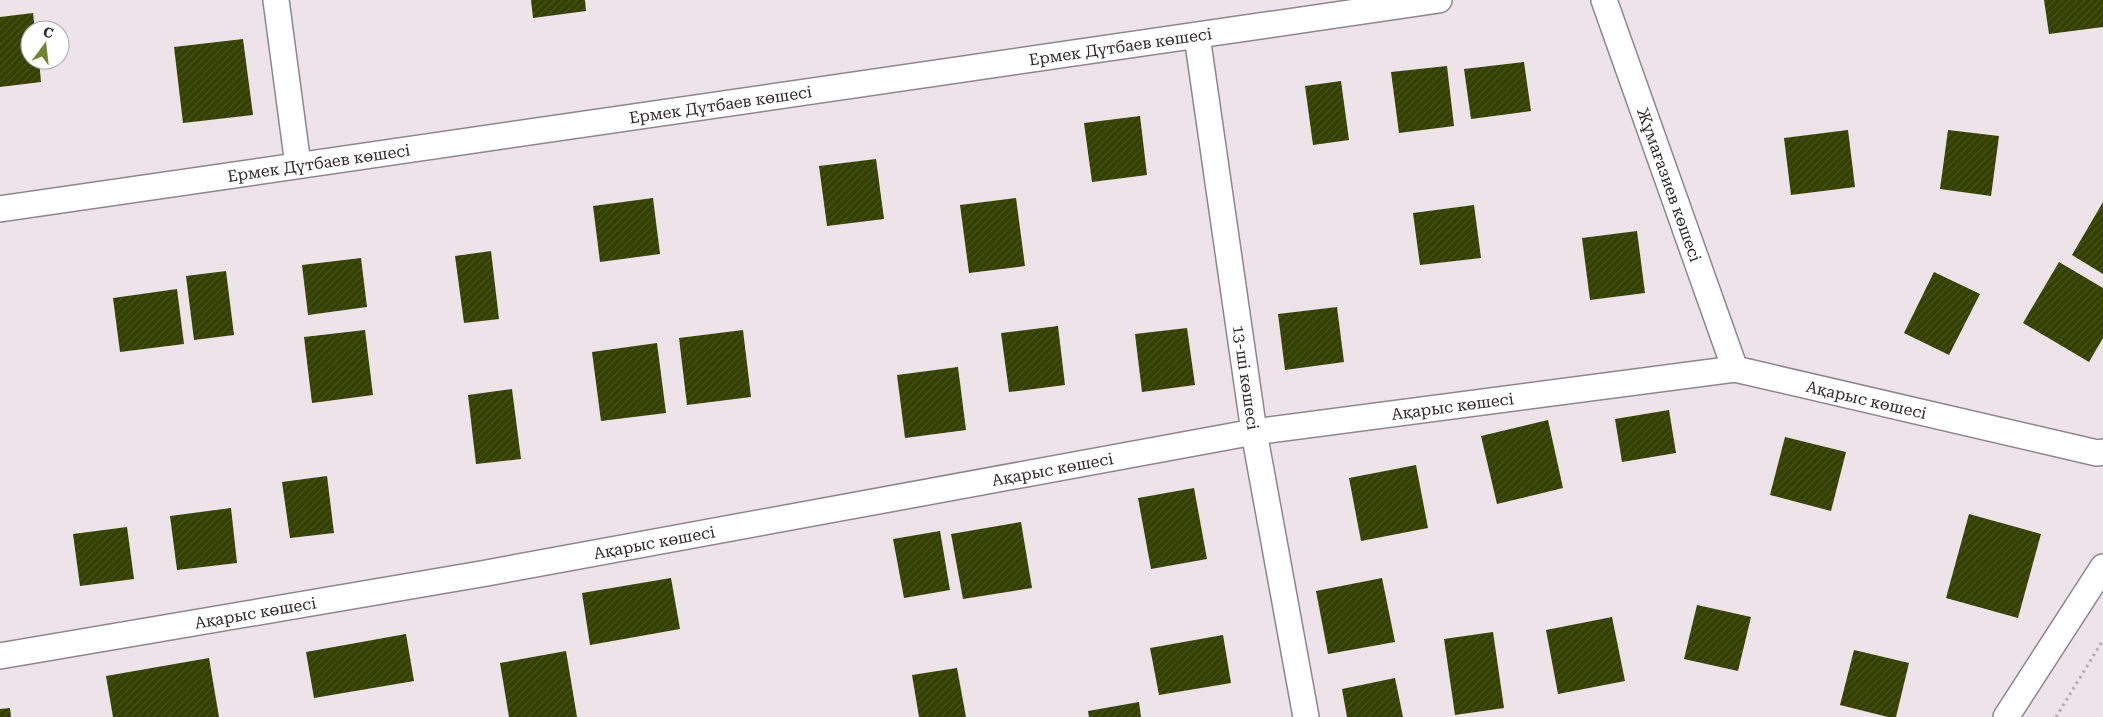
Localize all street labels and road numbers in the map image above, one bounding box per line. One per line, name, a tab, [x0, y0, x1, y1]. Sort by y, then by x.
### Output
street label: Ермек Дүтбаев көшесi	[1028, 24, 1213, 69]
street label: Ермек Дүтбаев көшесi	[628, 82, 813, 127]
street label: Жұмағазиев көшесі	[1634, 105, 1706, 264]
street label: Ермек Дүтбаев көшесi	[226, 140, 411, 185]
street label: 13-ші көшесi	[1229, 324, 1263, 431]
street label: Ақарыс көшесi	[1804, 376, 1929, 423]
street label: Ақарыс көшесi	[1390, 389, 1515, 423]
street label: Ақарыс көшесi	[990, 449, 1115, 489]
street label: Ақарыс көшесi	[592, 522, 716, 563]
street label: Ақарыс көшесi	[193, 593, 318, 632]

